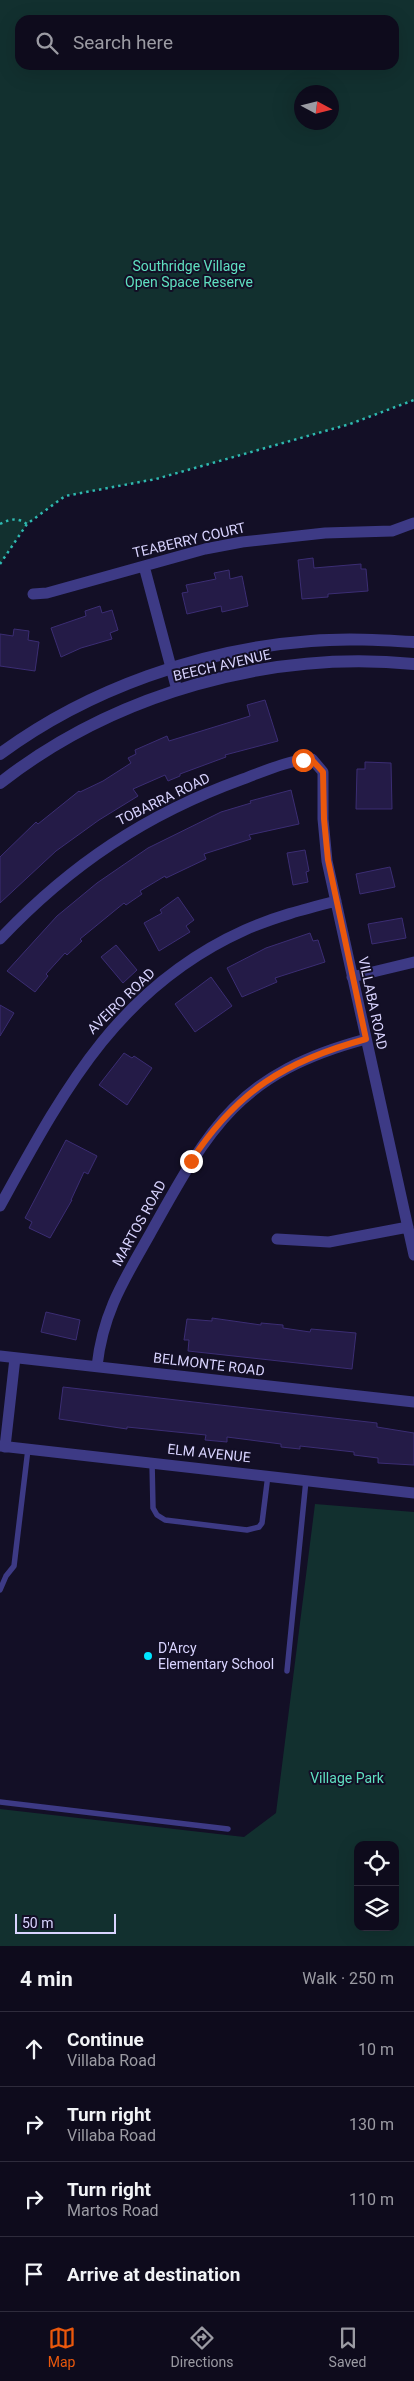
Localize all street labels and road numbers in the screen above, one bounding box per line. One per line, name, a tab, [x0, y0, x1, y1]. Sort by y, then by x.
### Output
street label: TEABERRY COURT	[131, 519, 248, 561]
street label: BEECH AVENUE	[172, 646, 272, 684]
street label: TOBARRA ROAD	[114, 769, 212, 829]
street label: VILLABA ROAD	[355, 955, 391, 1051]
street label: AVEIRO ROAD	[84, 965, 158, 1037]
street label: MARTOS ROAD	[109, 1177, 169, 1269]
street label: BELMONTE ROAD	[152, 1349, 266, 1379]
street label: ELM AVENUE	[167, 1441, 251, 1465]

